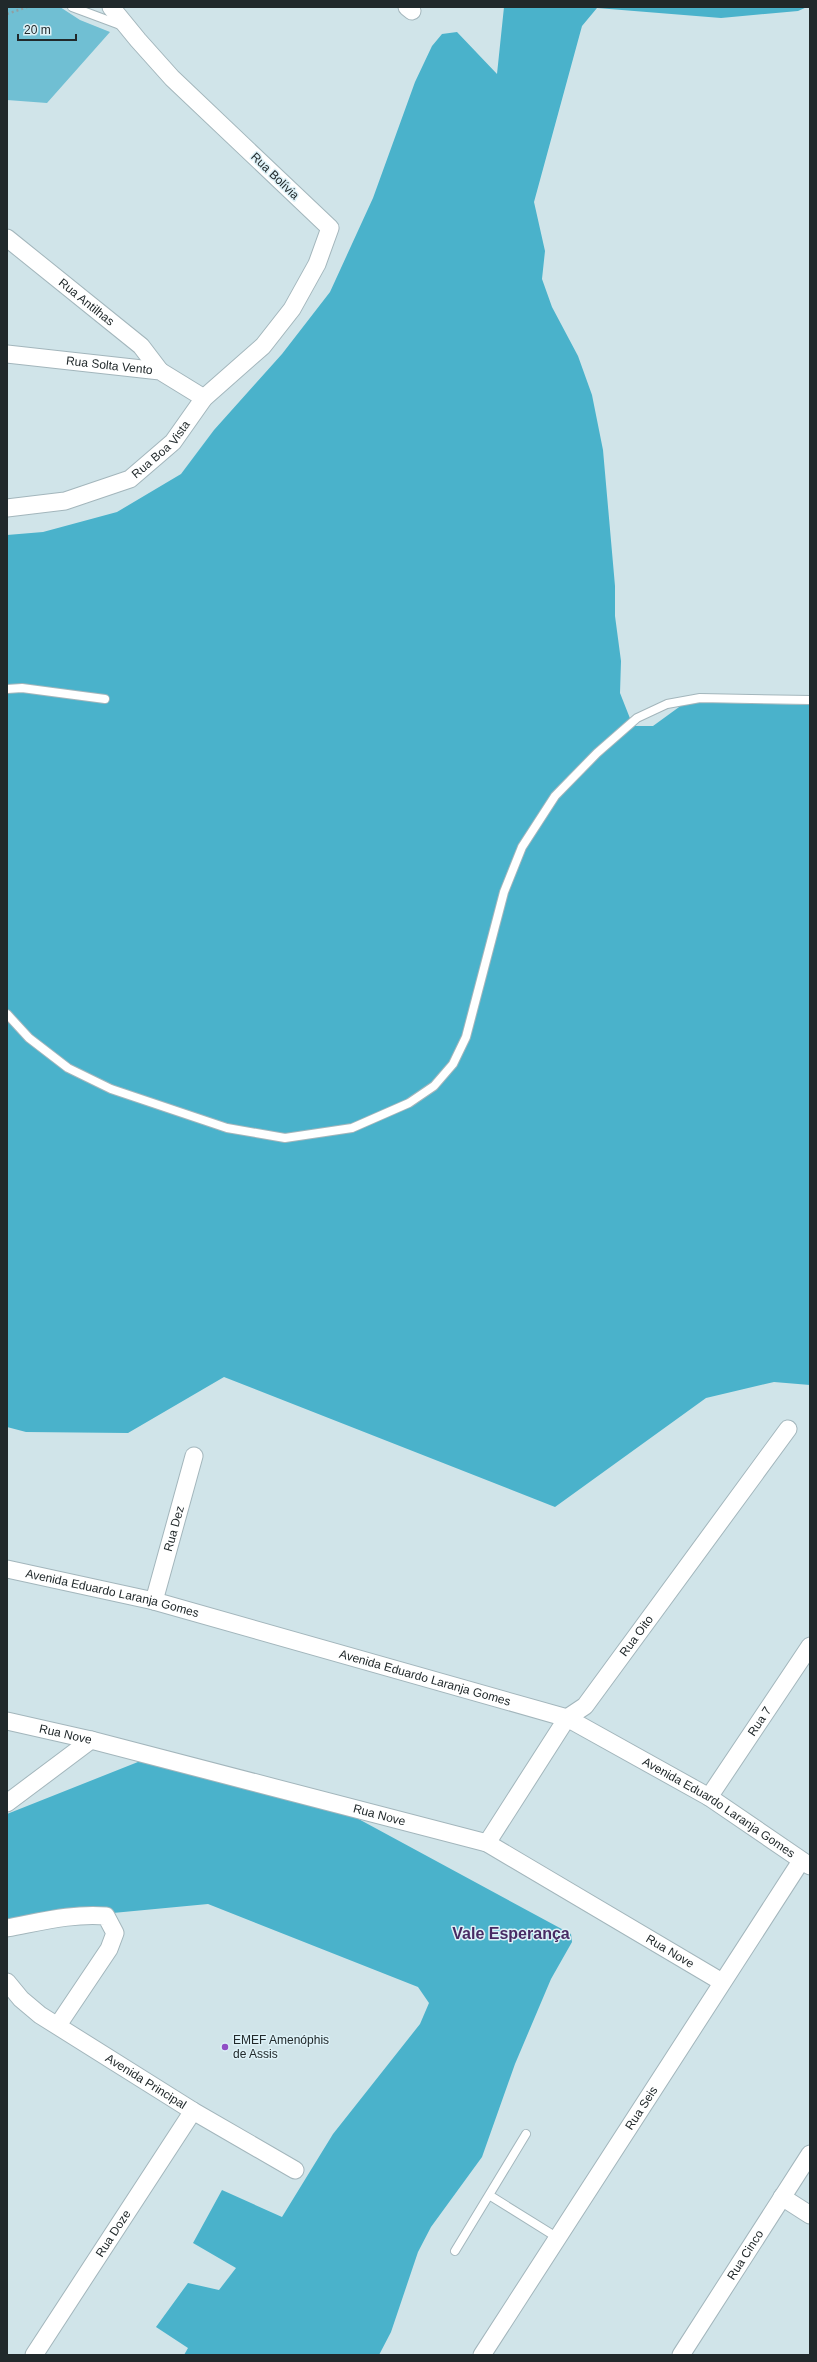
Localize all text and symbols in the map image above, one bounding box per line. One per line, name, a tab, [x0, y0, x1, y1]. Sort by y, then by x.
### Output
scale bar	[18, 16, 76, 42]
text: 20 m	[24, 23, 51, 37]
street label: Rua Bolívia	[248, 150, 302, 203]
street label: Rua Antilhas	[56, 275, 117, 329]
street label: Rua Solta Vento	[65, 354, 154, 377]
street label: Rua Boa Vista	[129, 418, 193, 481]
street label: Rua Dez	[161, 1504, 187, 1553]
street label: Avenida Eduardo Laranja Gomes	[24, 1566, 200, 1620]
street label: Rua Oito	[617, 1612, 656, 1659]
street label: Avenida Eduardo Laranja Gomes	[338, 1647, 512, 1709]
street label: Rua 7	[745, 1704, 775, 1739]
street label: Rua Nove	[38, 1722, 93, 1747]
street label: Avenida Eduardo Laranja Gomes	[640, 1754, 798, 1861]
street label: Rua Nove	[352, 1801, 407, 1829]
district label: Vale Esperança	[452, 1925, 570, 1942]
street label: Rua Nove	[644, 1932, 697, 1971]
place label: EMEF Amenóphis de Assis	[233, 2033, 329, 2061]
marker: EMEF Amenóphis de Assis	[220, 2042, 230, 2052]
street label: Avenida Principal	[103, 2051, 189, 2112]
street label: Rua Seis	[622, 2084, 661, 2132]
street label: Rua Doze	[93, 2207, 134, 2260]
street label: Rua Cinco	[724, 2227, 766, 2282]

